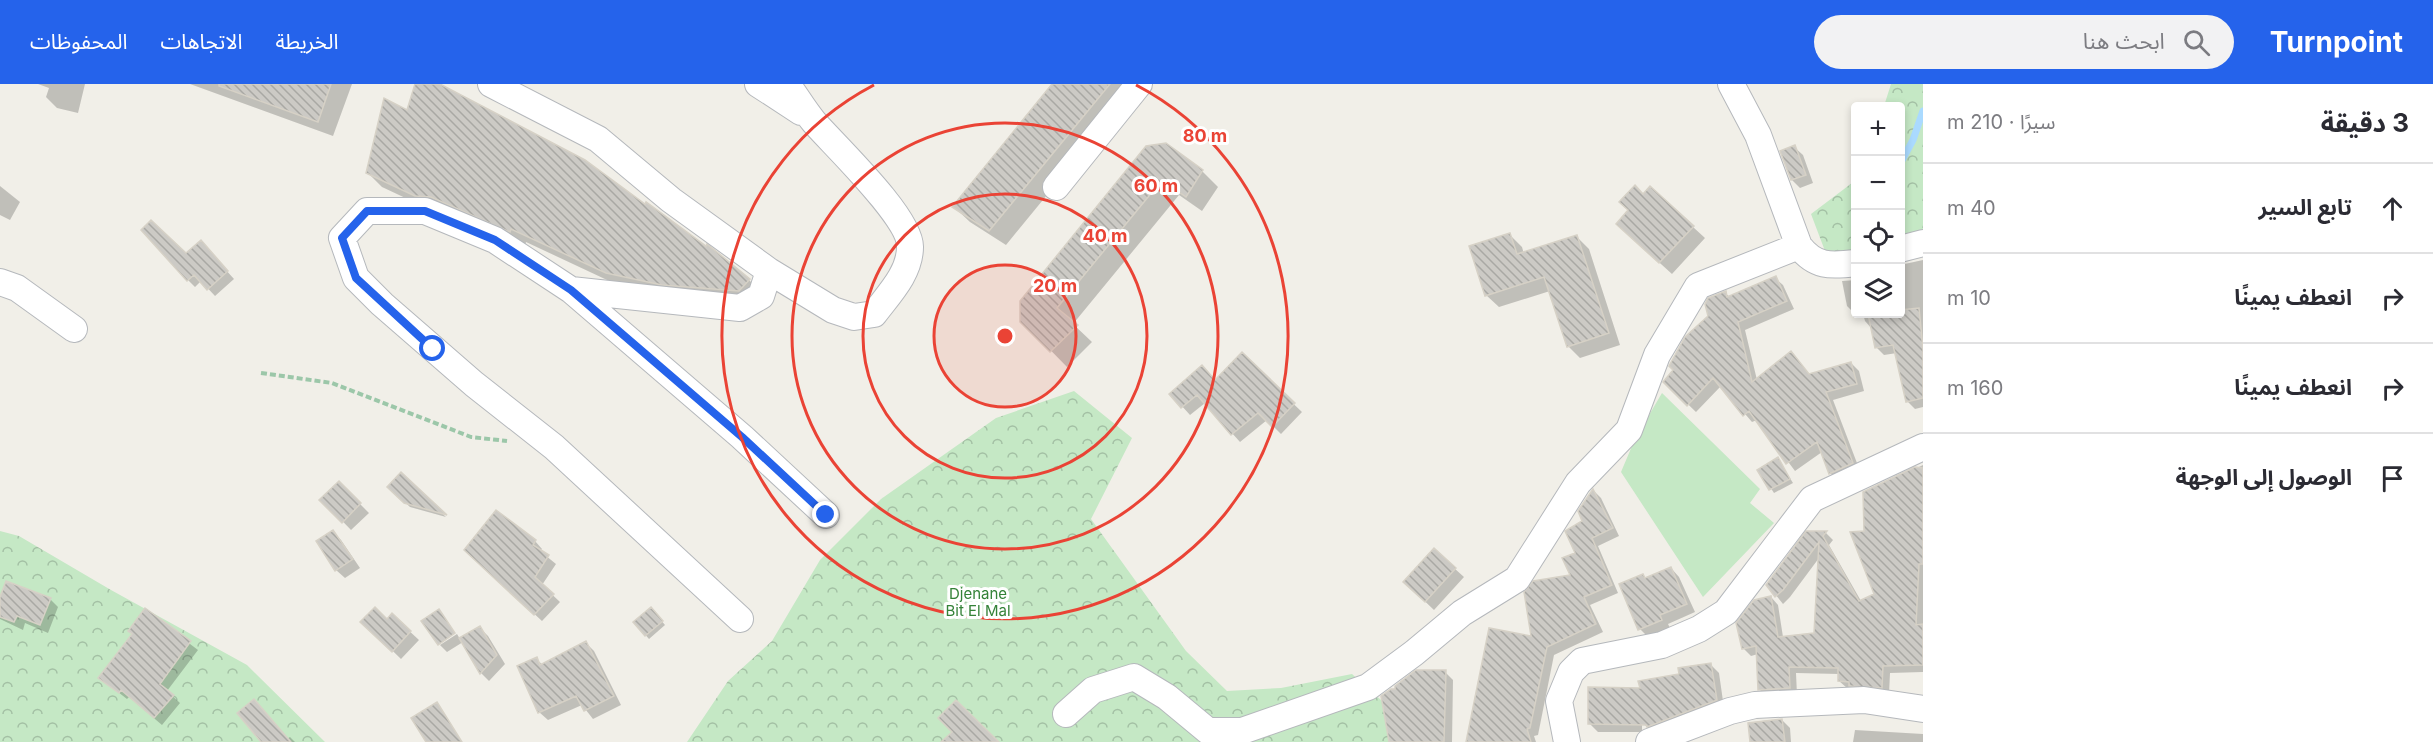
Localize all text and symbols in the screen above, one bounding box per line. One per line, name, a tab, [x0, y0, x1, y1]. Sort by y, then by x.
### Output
search box	[1814, 15, 2234, 69]
text: Turnpoint	[2270, 25, 2403, 59]
icon: search	[2180, 26, 2213, 59]
text: ابحث هنا	[2083, 28, 2165, 54]
text: المحفوظات	[30, 29, 127, 54]
text: الاتجاهات	[160, 29, 242, 54]
text: الخريطة	[275, 29, 338, 54]
map controls	[1851, 102, 1905, 318]
button: +	[1851, 102, 1905, 156]
text: 3 دقيقة	[2321, 107, 2409, 138]
text: سيرًا · 210 m	[1947, 110, 2055, 134]
text: 80 m	[1183, 125, 1227, 146]
button: −	[1851, 156, 1905, 210]
text: 60 m	[1134, 175, 1178, 196]
icon: ahead	[2376, 192, 2409, 225]
text: تابع السير	[2259, 194, 2352, 220]
text: 40 m	[1947, 196, 1996, 220]
button: locate	[1851, 210, 1905, 264]
text: 40 m	[1083, 225, 1128, 246]
button: layers	[1851, 264, 1905, 318]
text: 20 m	[1033, 275, 1077, 296]
icon: right	[2376, 282, 2409, 315]
text: انعطف يمينًا	[2234, 284, 2352, 310]
text: 10 m	[1947, 286, 1991, 310]
centre of rings	[995, 326, 1015, 346]
route start	[419, 335, 445, 361]
icon: right	[2376, 372, 2409, 405]
text: انعطف يمينًا	[2234, 374, 2352, 400]
text: 160 m	[1947, 376, 2003, 400]
icon: arrive	[2376, 462, 2409, 495]
text: الوصول إلى الوجهة	[2175, 464, 2352, 490]
route end	[812, 501, 838, 527]
park label: Djenane Bit El Mal	[945, 584, 1011, 620]

